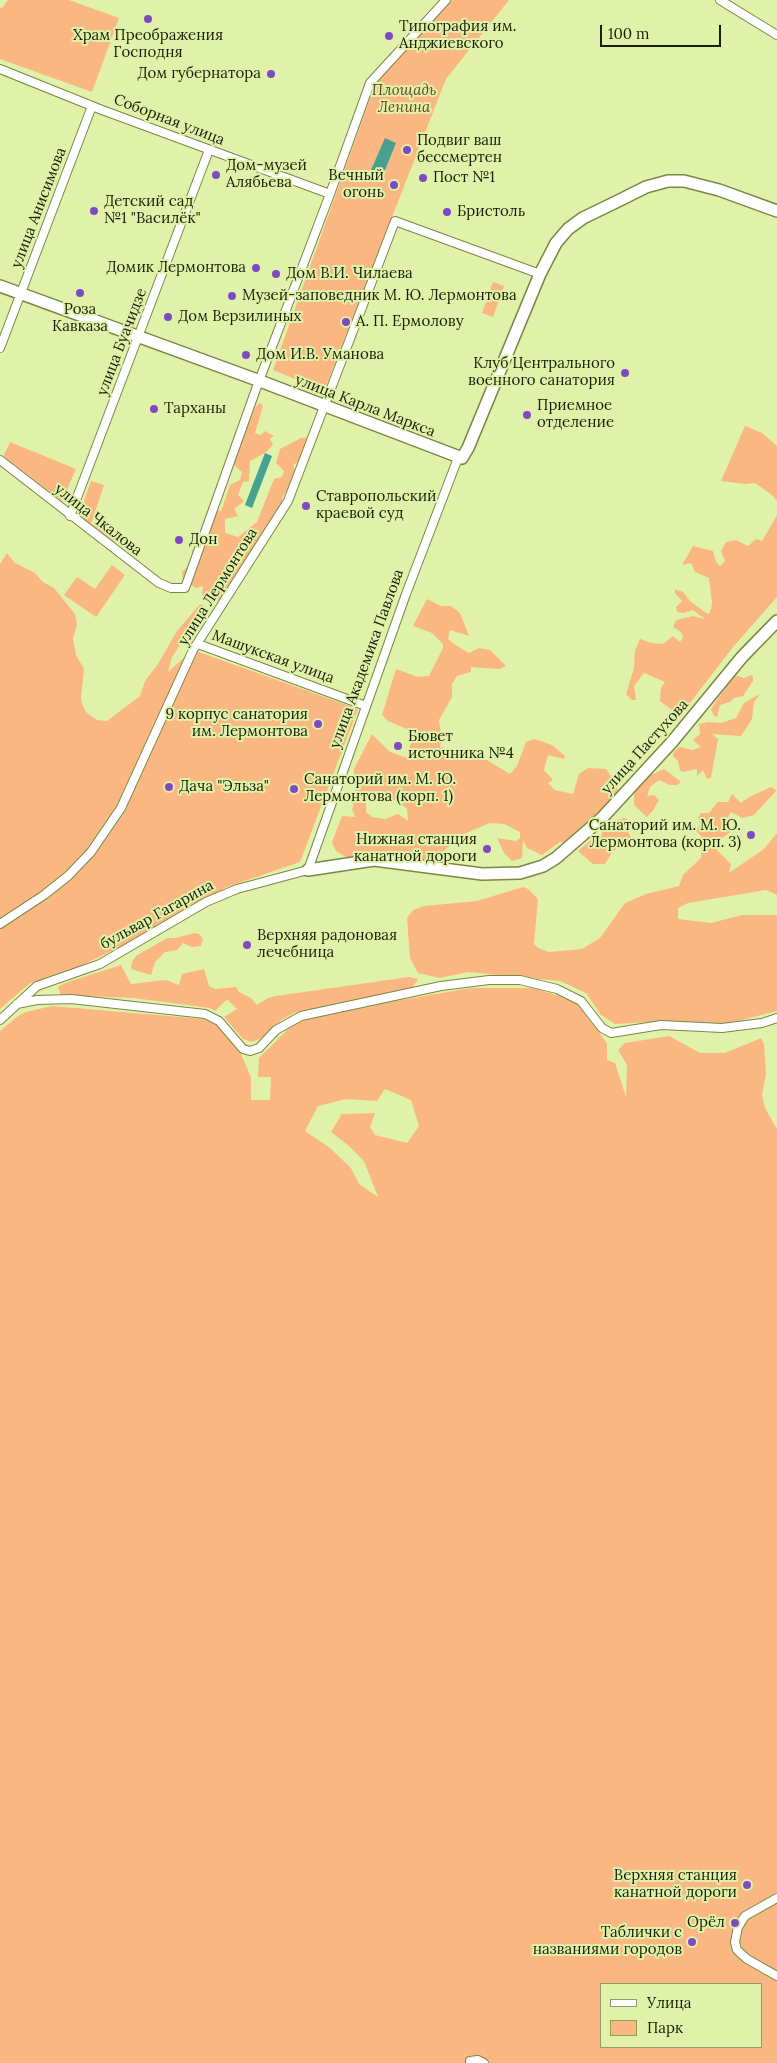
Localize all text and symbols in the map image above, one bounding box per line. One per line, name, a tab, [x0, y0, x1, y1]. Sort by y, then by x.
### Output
marker: Храм Преображения Господня	[142, 13, 154, 25]
scale bar	[602, 15, 723, 47]
place label: Типография им. Анджиевского	[399, 18, 516, 53]
text: 100 m	[608, 24, 649, 43]
place label: Храм Преображения Господня	[73, 27, 223, 62]
marker: Типография им. Анджиевского	[383, 30, 395, 42]
place label: Дом губернатора	[137, 65, 261, 83]
marker: Дом губернатора	[265, 68, 277, 80]
park label: Площадь Ленина	[372, 82, 436, 117]
street label: Соборная улица	[111, 91, 227, 149]
place label: Подвиг ваш бессмертен	[417, 132, 502, 167]
marker: Подвиг ваш бессмертен	[401, 144, 413, 156]
street label: улица Анисимова	[8, 145, 70, 271]
place label: Дом-музей Алябьева	[226, 157, 307, 192]
place label: Вечный огонь	[328, 167, 384, 202]
marker: Дом-музей Алябьева	[210, 169, 222, 181]
place label: Пост №1	[433, 169, 495, 187]
marker: Пост №1	[417, 172, 429, 184]
marker: Вечный огонь	[388, 179, 400, 191]
place label: Детский сад №1 "Василёк"	[104, 193, 201, 228]
place label: Бристоль	[457, 203, 525, 221]
marker: Детский сад №1 "Василёк"	[88, 205, 100, 217]
marker: Бристоль	[441, 206, 453, 218]
place label: Домик Лермонтова	[106, 259, 246, 277]
marker: Домик Лермонтова	[250, 262, 262, 274]
place label: Дом В.И. Чилаева	[286, 265, 413, 283]
marker: Дом В.И. Чилаева	[270, 268, 282, 280]
street label: улица Буачидзе	[93, 286, 151, 398]
marker: Роза Кавказа	[74, 287, 86, 299]
place label: Музей-заповедник М. Ю. Лермонтова	[242, 287, 517, 305]
marker: Музей-заповедник М. Ю. Лермонтова	[226, 290, 238, 302]
place label: Роза Кавказа	[52, 301, 108, 336]
place label: Дом Верзилиных	[178, 308, 302, 326]
marker: Дом Верзилиных	[162, 311, 174, 323]
place label: А. П. Ермолову	[356, 313, 464, 331]
marker: А. П. Ермолову	[340, 316, 352, 328]
place label: Дом И.В. Уманова	[256, 346, 384, 364]
marker: Дом И.В. Уманова	[240, 349, 252, 361]
place label: Клуб Центрального военного санатория	[468, 355, 615, 390]
marker: Клуб Центрального военного санатория	[619, 367, 631, 379]
street label: улица Карла Маркса	[292, 371, 438, 441]
place label: Приемное отделение	[537, 397, 614, 432]
place label: Тарханы	[164, 400, 226, 418]
marker: Тарханы	[148, 403, 160, 415]
marker: Приемное отделение	[521, 409, 533, 421]
street label: улица Чкалова	[50, 480, 146, 560]
place label: Ставропольский краевой суд	[316, 488, 437, 523]
marker: Ставропольский краевой суд	[300, 500, 312, 512]
street label: улица Лермонтова	[175, 525, 261, 649]
place label: Дон	[189, 531, 217, 549]
marker: Дон	[173, 534, 185, 546]
street label: улица Академика Павлова	[326, 567, 408, 751]
street label: Машукская улица	[209, 627, 337, 687]
street label: улица Пастухова	[598, 696, 692, 798]
place label: 9 корпус санатория им. Лермонтова	[165, 706, 308, 741]
marker: 9 корпус санатория им. Лермонтова	[312, 718, 324, 730]
place label: Бювет источника №4	[408, 728, 514, 763]
marker: Бювет источника №4	[392, 740, 404, 752]
place label: Санаторий им. М. Ю. Лермонтова (корп. 1)	[304, 771, 456, 806]
place label: Дача "Эльза"	[179, 778, 269, 796]
marker: Дача "Эльза"	[163, 781, 175, 793]
marker: Санаторий им. М. Ю. Лермонтова (корп. 1)	[288, 783, 300, 795]
place label: Санаторий им. М. Ю. Лермонтова (корп. 3)	[589, 817, 741, 852]
marker: Санаторий им. М. Ю. Лермонтова (корп. 3)	[745, 829, 757, 841]
place label: Нижная станция канатной дороги	[354, 831, 477, 866]
marker: Нижная станция канатной дороги	[481, 843, 493, 855]
street label: бульвар Гагарина	[97, 876, 217, 954]
place label: Верхняя радоновая лечебница	[257, 927, 397, 962]
marker: Верхняя радоновая лечебница	[241, 939, 253, 951]
place label: Верхняя станция канатной дороги	[614, 1867, 737, 1902]
marker: Верхняя станция канатной дороги	[741, 1879, 753, 1891]
place label: Орёл	[687, 1914, 725, 1932]
marker: Орёл	[729, 1917, 741, 1929]
place label: Таблички с названиями городов	[533, 1924, 682, 1959]
marker: Таблички с названиями городов	[686, 1936, 698, 1948]
legend	[600, 1983, 762, 2048]
text: Улица	[647, 1993, 691, 2012]
text: Парк	[647, 2018, 683, 2037]

